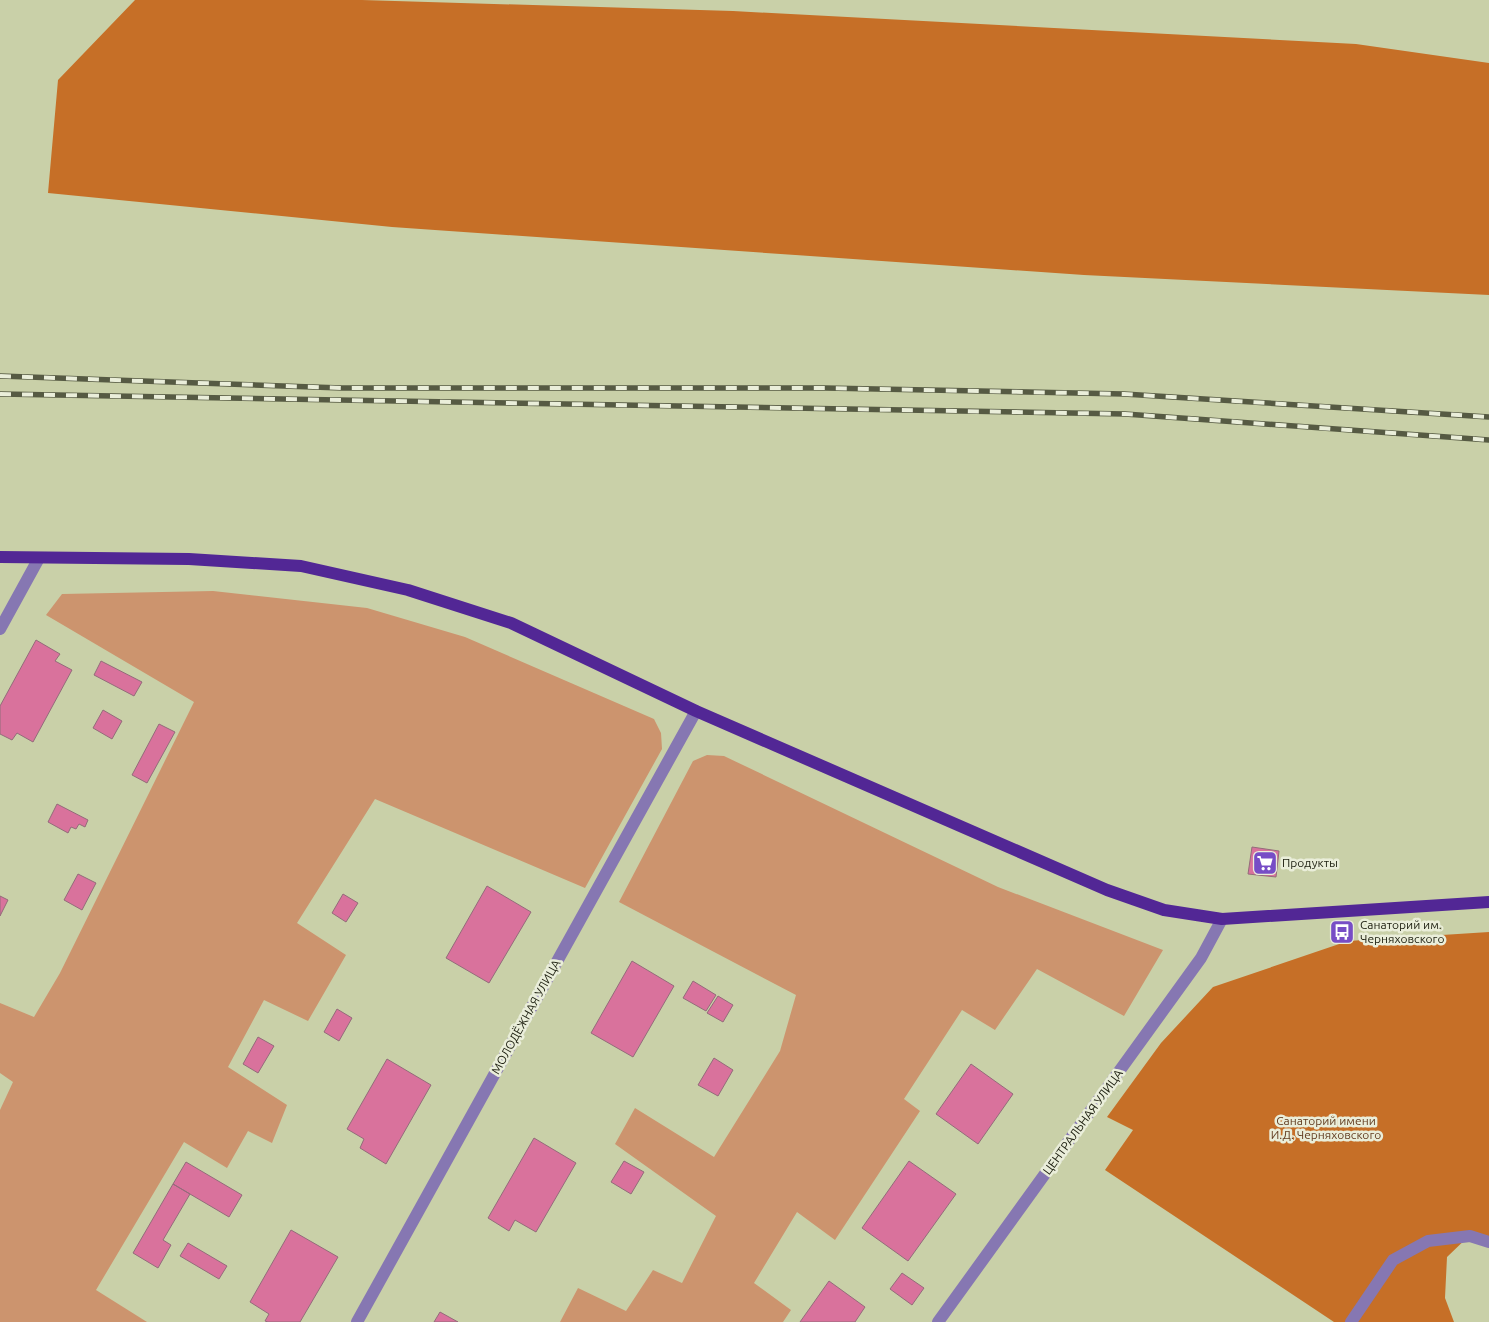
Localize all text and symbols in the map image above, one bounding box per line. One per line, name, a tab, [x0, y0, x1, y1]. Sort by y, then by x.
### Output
supermarket icon: Продукты	[1252, 850, 1278, 876]
place label: Продукты	[1282, 856, 1338, 869]
place label: Санаторий им. Черняховского	[1360, 918, 1444, 945]
bus stop icon: Санаторий им. Черняховского	[1329, 919, 1355, 945]
street label: МОЛОДЁЖНАЯ УЛИЦА	[489, 957, 563, 1076]
street label: ЦЕНТРАЛЬНАЯ УЛИЦА	[1040, 1066, 1125, 1177]
park label: Санаторий имени И.Д. Черняховского	[1271, 1114, 1381, 1141]

